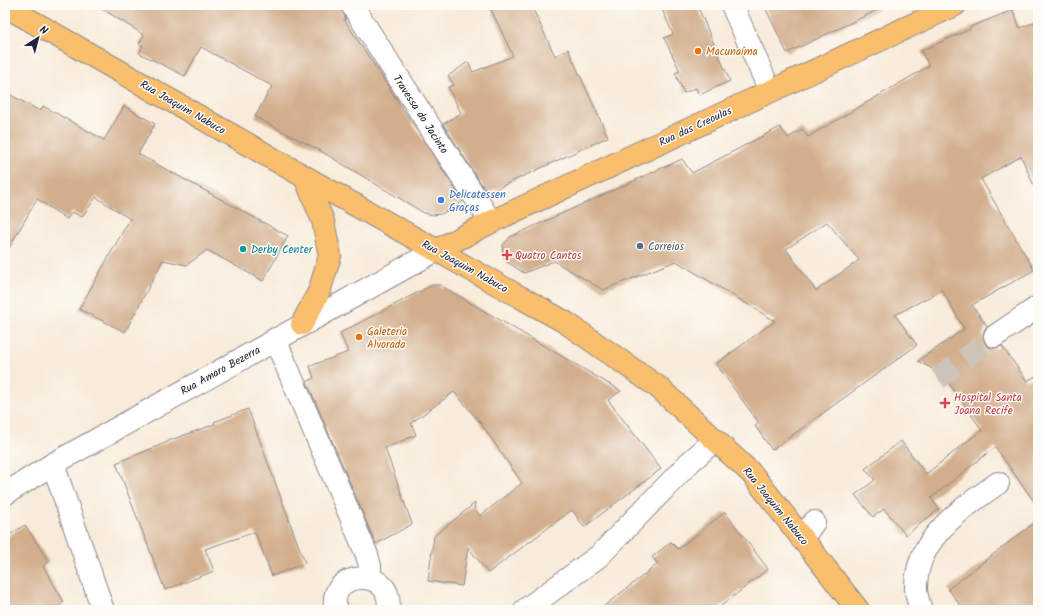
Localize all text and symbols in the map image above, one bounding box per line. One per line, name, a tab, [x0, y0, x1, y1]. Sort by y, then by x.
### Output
north arrow	[18, 18, 58, 58]
text: N	[35, 21, 51, 40]
place label: Macunaíma	[706, 43, 758, 61]
marker: Macunaíma	[693, 46, 703, 56]
street label: Travessa do Jacinto	[388, 71, 453, 158]
street label: Rua Joaquim Nabuco	[136, 76, 229, 140]
street label: Rua das Creoulas	[656, 102, 735, 152]
place label: Delicatessen Graças	[449, 186, 506, 217]
marker: Delicatessen Graças	[436, 195, 446, 205]
street label: Rua Joaquim Nabuco	[418, 236, 511, 298]
place label: Correios	[648, 238, 684, 256]
place label: Derby Center	[251, 241, 314, 259]
marker: Correios	[635, 241, 645, 251]
marker: Derby Center	[238, 244, 248, 254]
place label: Quatro Cantos	[515, 247, 582, 265]
marker: Quatro Cantos	[502, 250, 512, 260]
place label: Galeteria Alvorada	[367, 323, 407, 354]
marker: Galeteria Alvorada	[354, 332, 364, 342]
street label: Rua Amaro Bezerra	[177, 341, 264, 400]
place label: Hospital Santa Joana Recife	[954, 389, 1022, 420]
marker: Hospital Santa Joana Recife	[939, 397, 951, 409]
street label: Rua Joaquim Nabuco	[738, 463, 813, 550]

